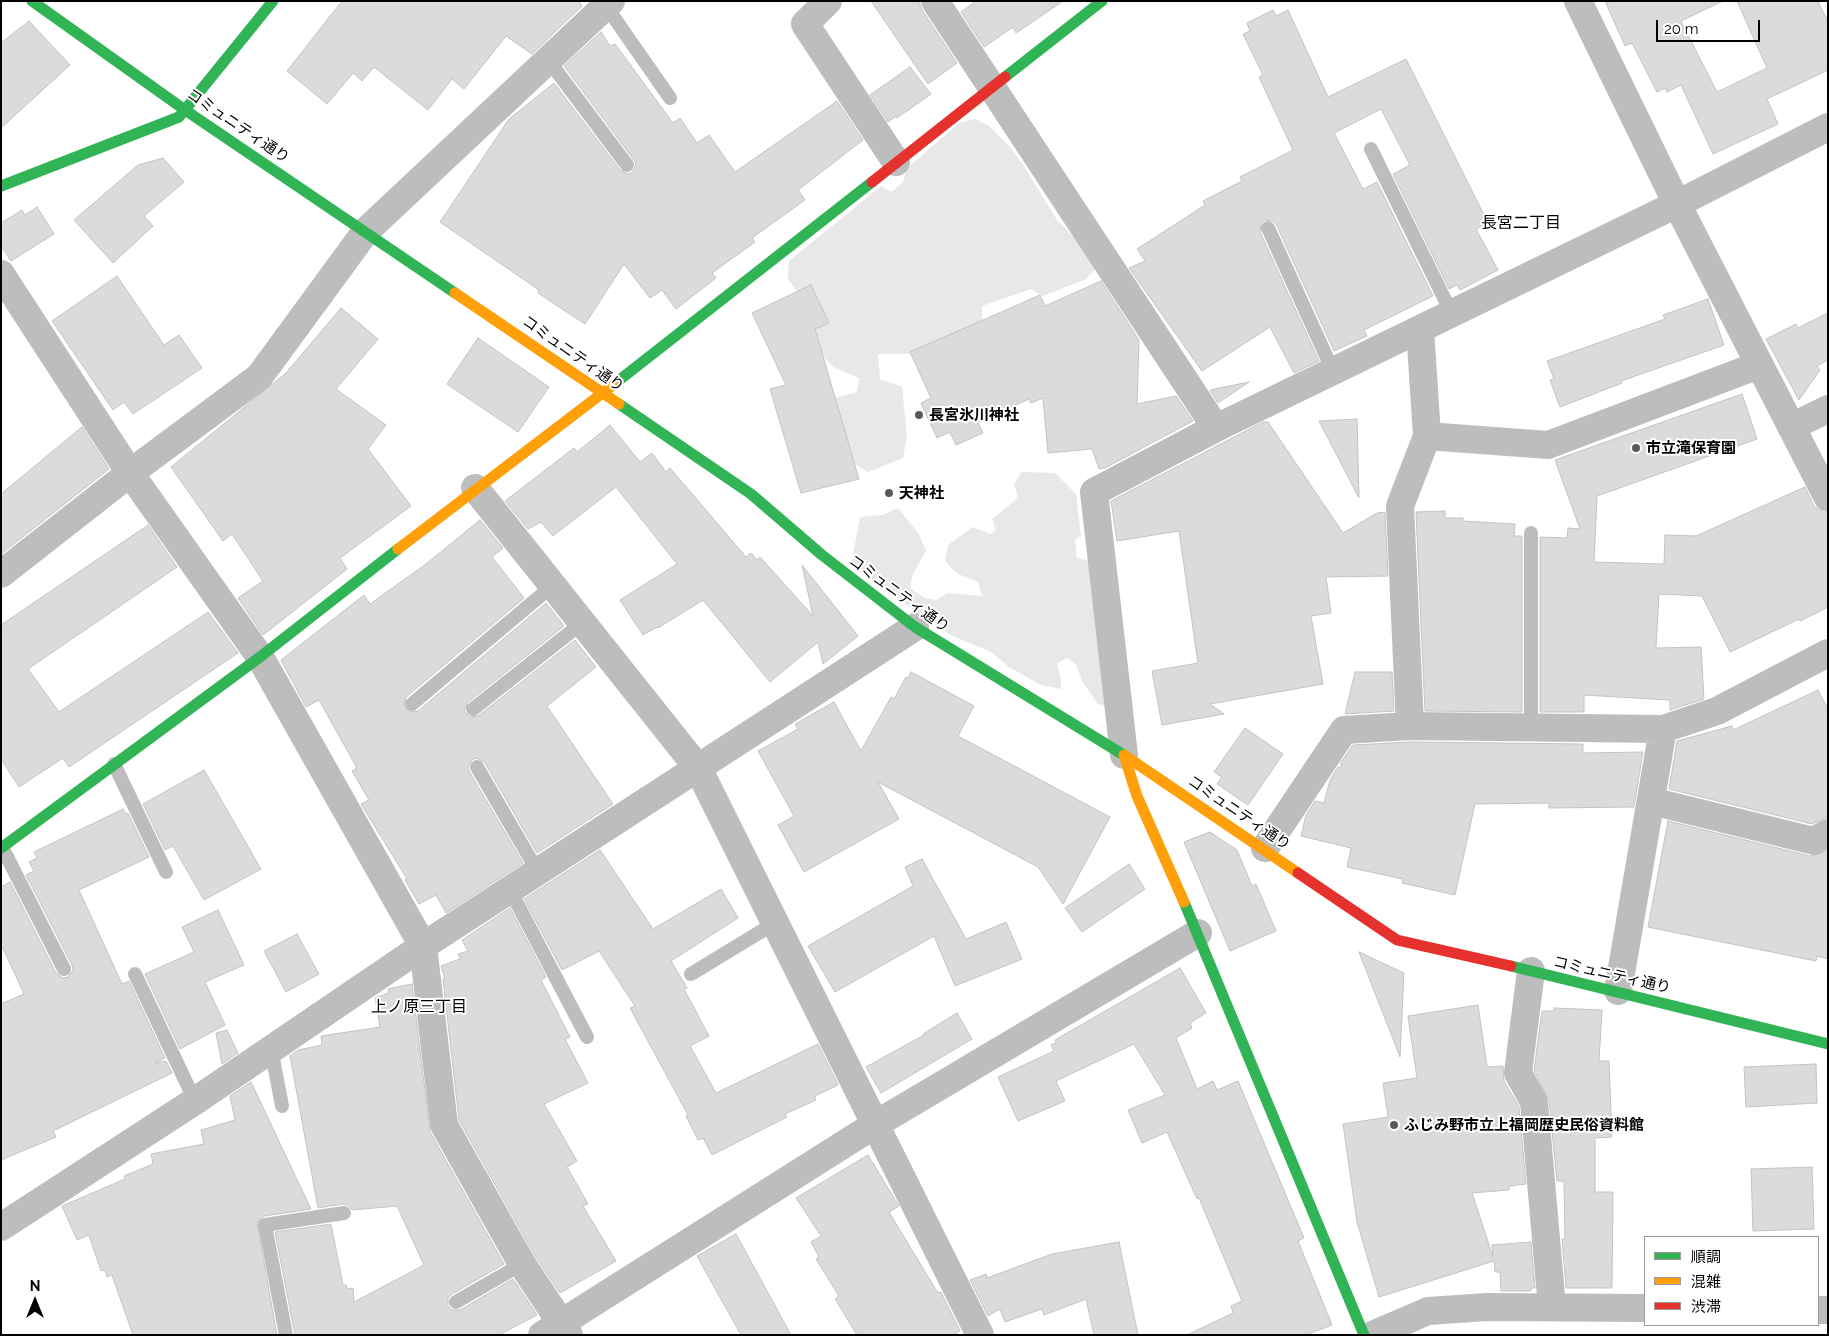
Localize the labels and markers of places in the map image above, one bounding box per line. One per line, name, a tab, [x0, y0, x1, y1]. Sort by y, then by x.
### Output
place label: 長宮氷川神社	[929, 406, 1019, 424]
marker: 長宮氷川神社	[913, 409, 925, 421]
place label: 市立滝保育園	[1646, 439, 1736, 457]
marker: 市立滝保育園	[1630, 442, 1642, 454]
place label: 天神社	[899, 484, 944, 502]
marker: 天神社	[883, 487, 895, 499]
place label: ふじみ野市立上福岡歴史民俗資料館	[1404, 1116, 1644, 1134]
marker: ふじみ野市立上福岡歴史民俗資料館	[1388, 1119, 1400, 1131]

